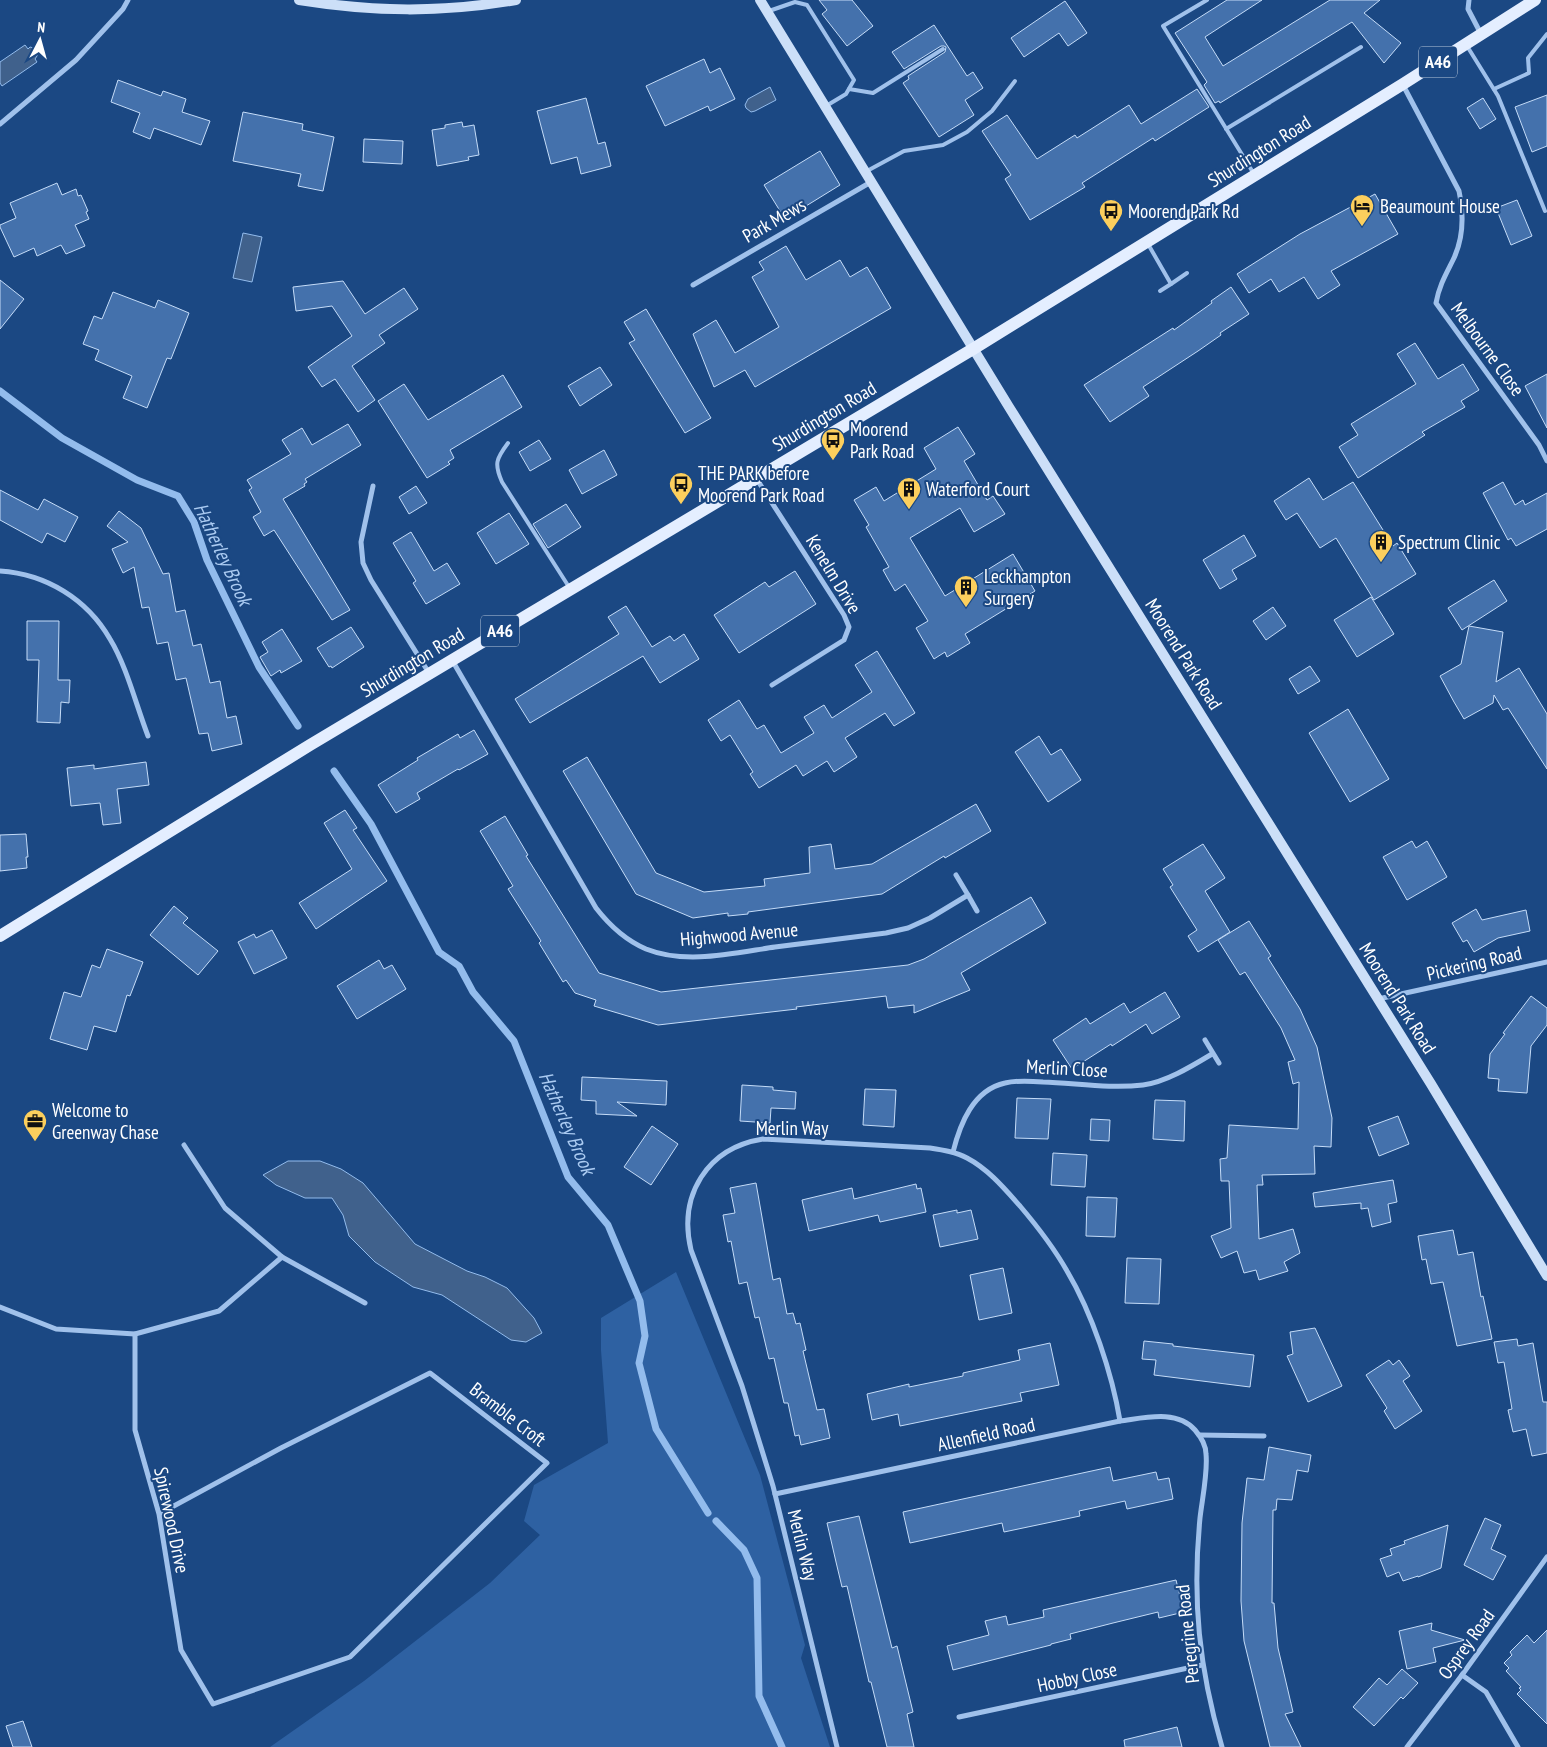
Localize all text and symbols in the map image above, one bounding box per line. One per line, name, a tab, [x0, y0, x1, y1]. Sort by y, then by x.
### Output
north arrow	[15, 15, 65, 65]
text: N	[37, 18, 46, 36]
road number: A46	[1419, 46, 1457, 78]
street label: Shurdington Road	[1203, 110, 1315, 192]
street label: Park Mews	[738, 192, 810, 248]
hotel icon: Beaumount House	[1349, 193, 1375, 227]
place label: Beaumount House	[1380, 194, 1500, 218]
bus stop icon: Moorend Park Rd	[1098, 198, 1124, 232]
place label: Moorend Park Rd	[1128, 199, 1239, 223]
street label: Melbourne Close	[1446, 297, 1530, 401]
street label: Shurdington Road	[768, 376, 880, 456]
place label: Moorend Park Road	[850, 417, 914, 463]
bus stop icon: Moorend Park Road	[820, 427, 846, 461]
place label: THE PARK before Moorend Park Road	[698, 461, 824, 507]
bus stop icon: THE PARK before Moorend Park Road	[668, 471, 694, 505]
building icon: Waterford Court	[896, 476, 922, 510]
place label: Waterford Court	[926, 477, 1031, 501]
water label: Hatherley Brook	[188, 498, 259, 612]
building icon: Spectrum Clinic	[1368, 529, 1394, 563]
street label: Kenelm Drive	[801, 530, 867, 618]
place label: Spectrum Clinic	[1398, 530, 1501, 554]
place label: Leckhampton Surgery	[984, 564, 1071, 610]
building icon: Leckhampton Surgery	[953, 574, 979, 608]
street label: Moorend Park Road	[1140, 594, 1228, 714]
road number: A46	[481, 616, 519, 646]
street label: Shurdington Road	[356, 622, 468, 702]
street label: Highwood Avenue	[679, 917, 799, 951]
street label: Moorend Park Road	[1354, 938, 1442, 1058]
street label: Pickering Road	[1424, 940, 1524, 986]
street label: Merlin Close	[1026, 1054, 1109, 1082]
water label: Hatherley Brook	[533, 1067, 602, 1181]
place label: Welcome to Greenway Chase	[52, 1098, 159, 1144]
office icon: Welcome to Greenway Chase	[22, 1108, 48, 1142]
street label: Merlin Way	[756, 1116, 829, 1140]
street label: Bramble Croft	[465, 1377, 552, 1452]
street label: Allenfield Road	[935, 1412, 1037, 1456]
street label: Spirewood Drive	[149, 1465, 195, 1575]
street label: Merlin Way	[783, 1507, 824, 1584]
street label: Peregrine Road	[1170, 1584, 1204, 1684]
street label: Osprey Road	[1433, 1604, 1499, 1684]
street label: Hobby Close	[1035, 1657, 1119, 1697]

